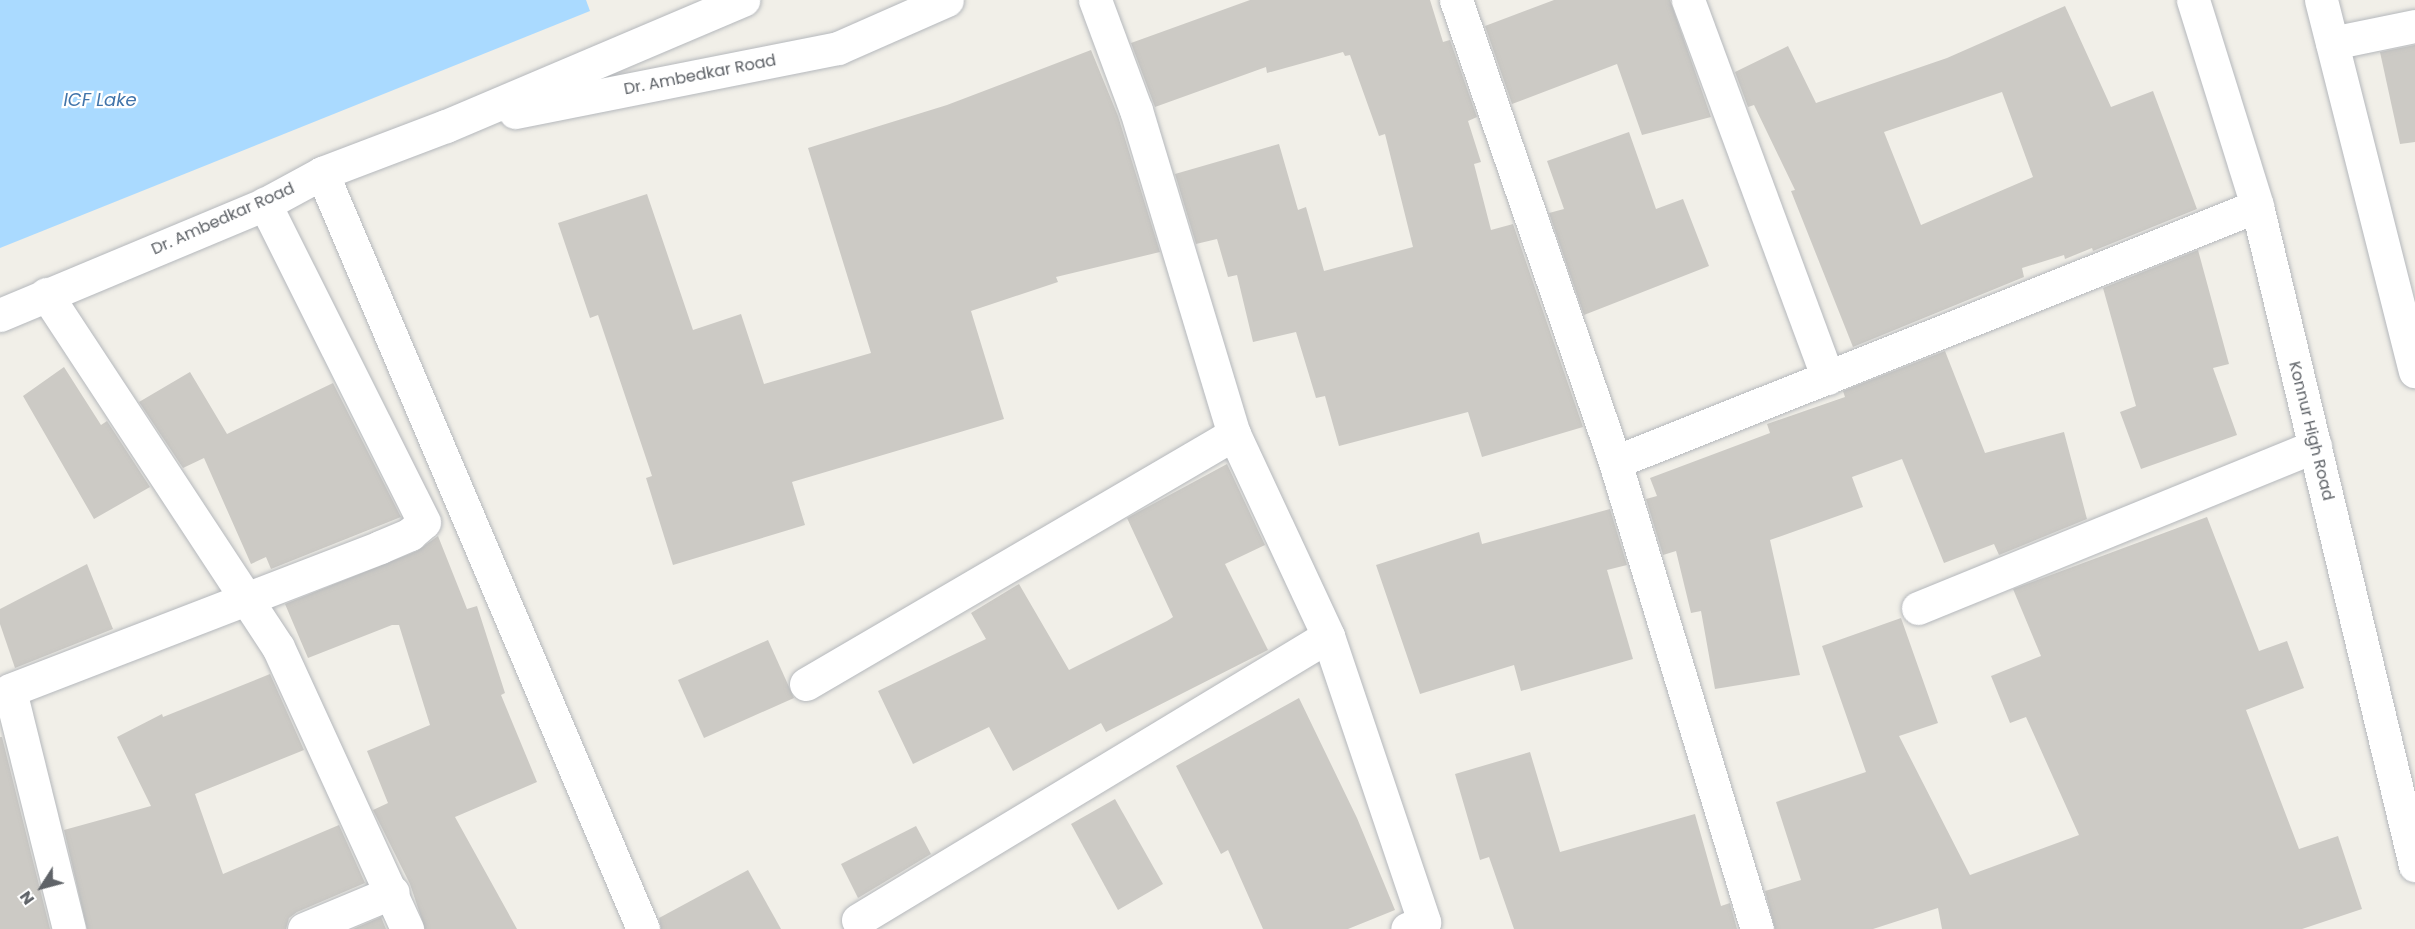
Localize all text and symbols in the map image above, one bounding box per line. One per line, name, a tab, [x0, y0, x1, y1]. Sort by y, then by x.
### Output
street label: Dr. Ambedkar Road	[622, 51, 778, 99]
water label: ICF Lake	[63, 89, 137, 111]
street label: Dr. Ambedkar Road	[148, 179, 298, 259]
street label: Konnur High Road	[2284, 359, 2338, 503]
north arrow	[12, 857, 72, 917]
text: N	[14, 886, 40, 910]

